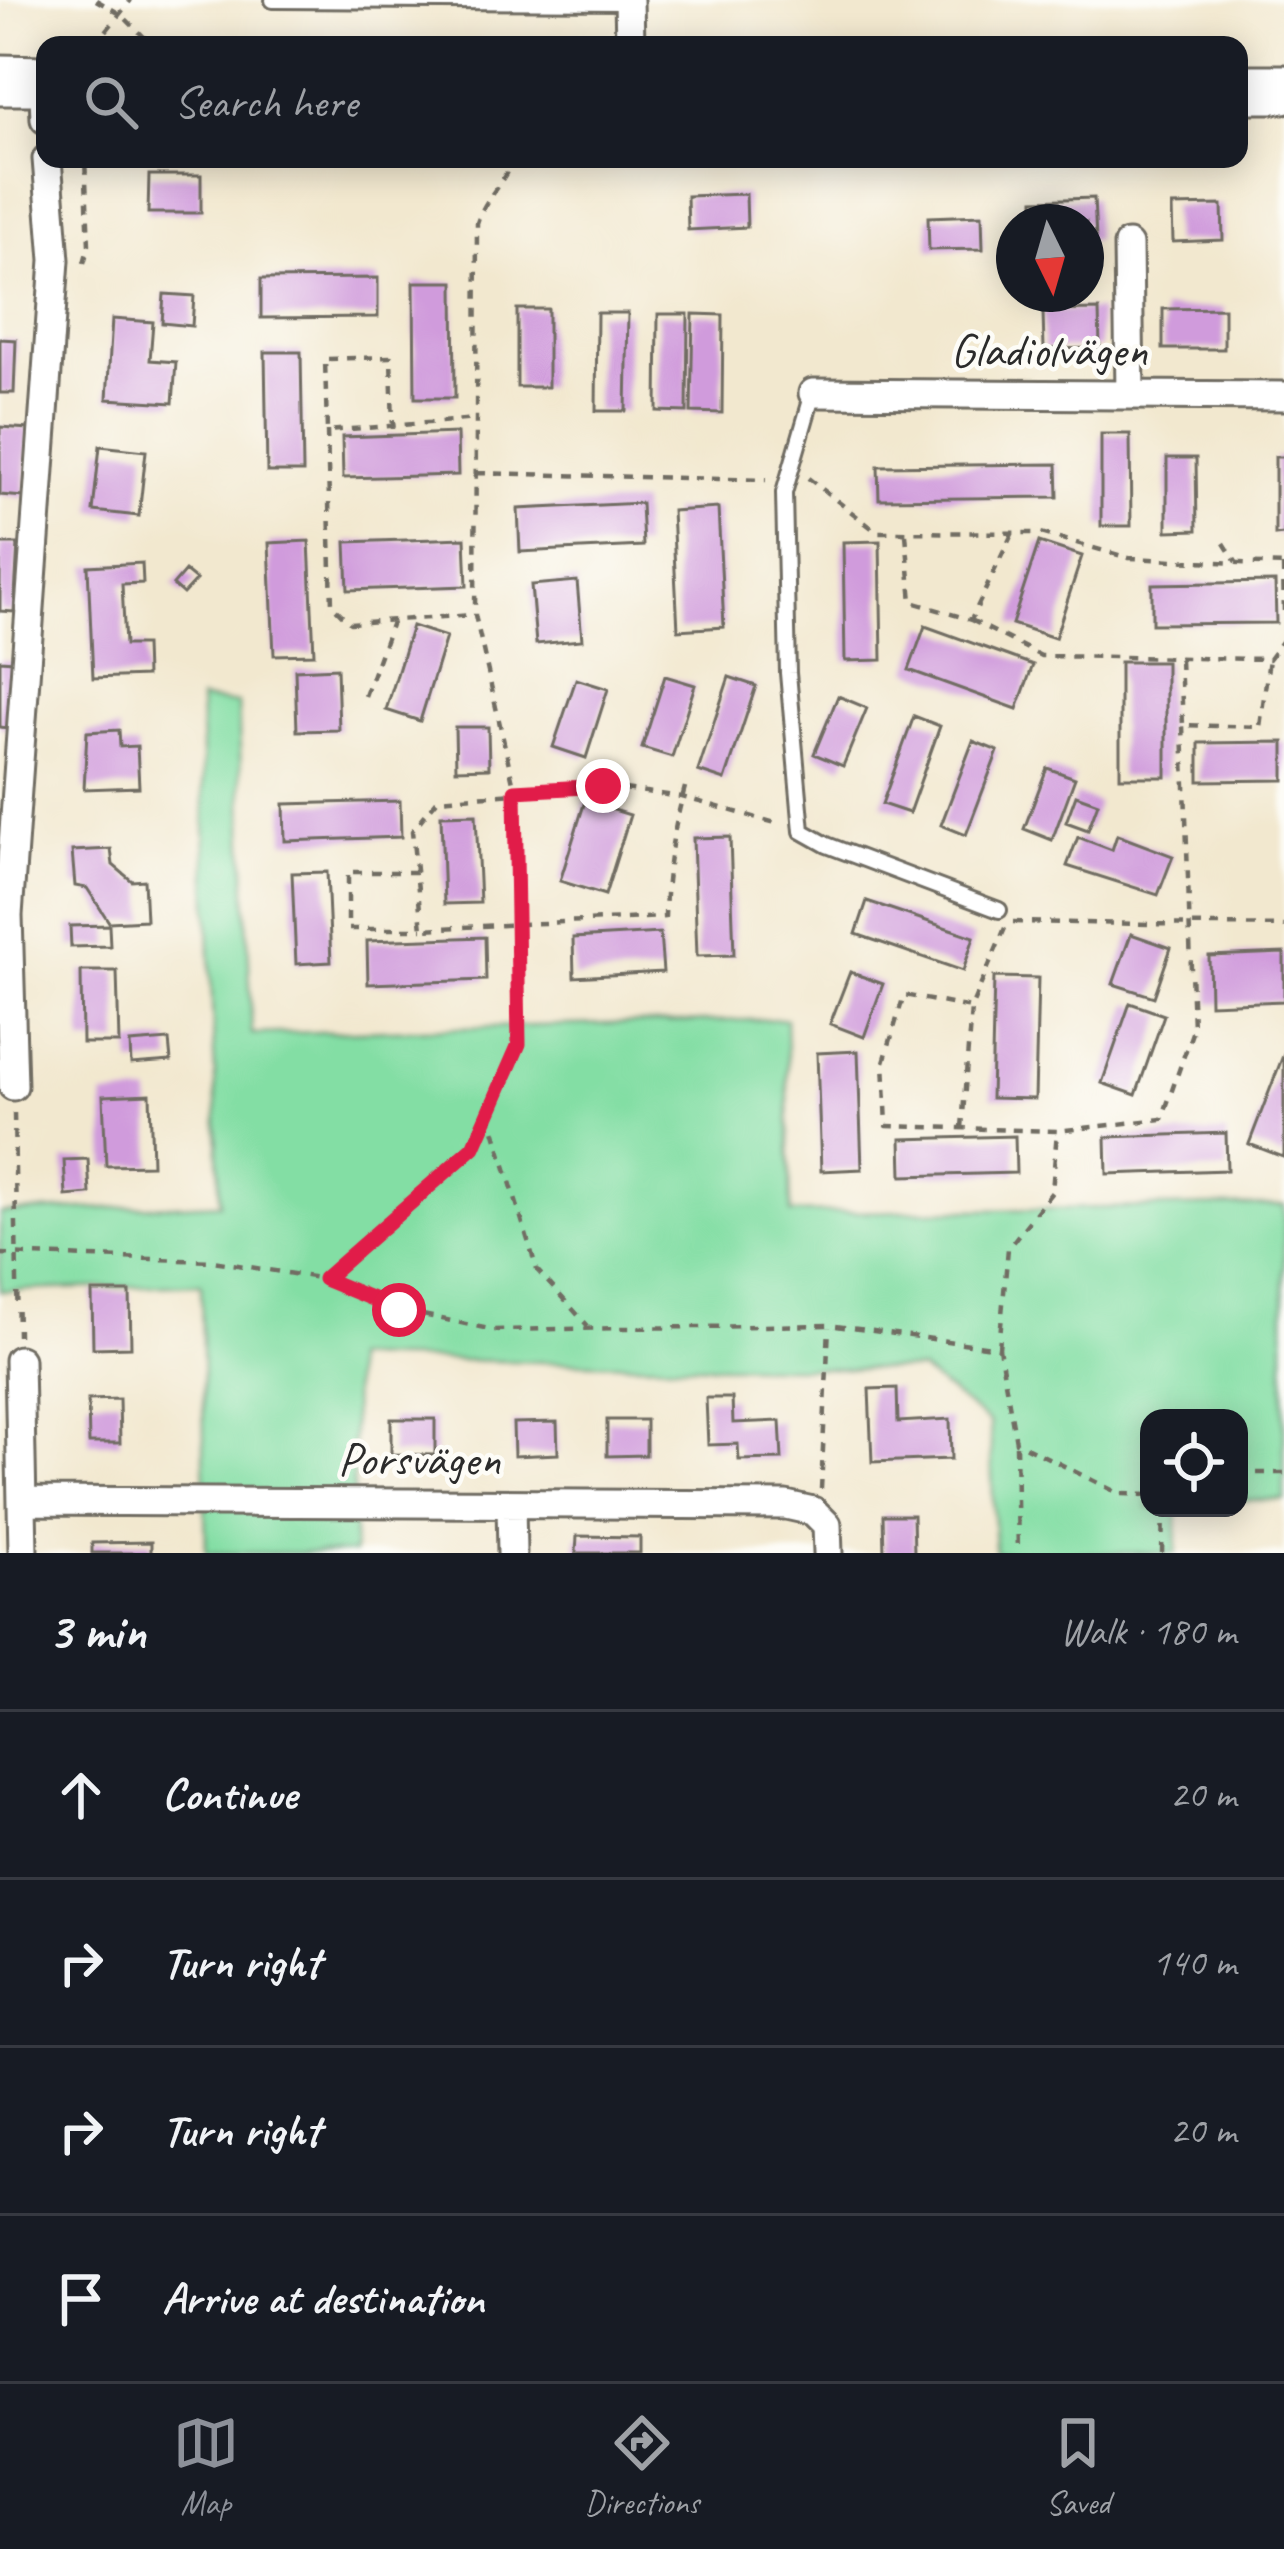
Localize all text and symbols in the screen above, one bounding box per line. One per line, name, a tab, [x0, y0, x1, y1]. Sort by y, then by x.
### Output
search box	[36, 36, 1248, 168]
icon: search	[78, 69, 144, 135]
text: Search here	[174, 74, 357, 131]
north arrow	[996, 204, 1104, 312]
street label: Gladiolvägen	[951, 320, 1148, 380]
route end	[576, 759, 630, 813]
route start	[372, 1283, 426, 1337]
map controls	[1140, 1409, 1248, 1517]
button: locate	[1140, 1409, 1248, 1517]
street label: Porsvägen	[338, 1429, 501, 1489]
text: 3 min	[48, 1599, 146, 1663]
text: Walk · 180 m	[1060, 1607, 1236, 1656]
icon: ahead	[48, 1762, 114, 1828]
text: Continue	[162, 1766, 296, 1823]
text: 20 m	[1170, 1770, 1236, 1819]
icon: right	[48, 1930, 114, 1996]
text: Turn right	[162, 1934, 320, 1991]
text: 140 m	[1152, 1938, 1236, 1987]
icon: right	[48, 2098, 114, 2164]
text: Turn right	[162, 2102, 320, 2159]
text: 20 m	[1170, 2106, 1236, 2155]
icon: arrive	[48, 2266, 114, 2332]
text: Arrive at destination	[162, 2270, 484, 2327]
tab: Map	[173, 2410, 239, 2524]
tab: Directions	[585, 2410, 699, 2524]
tab: Saved	[1045, 2410, 1111, 2524]

